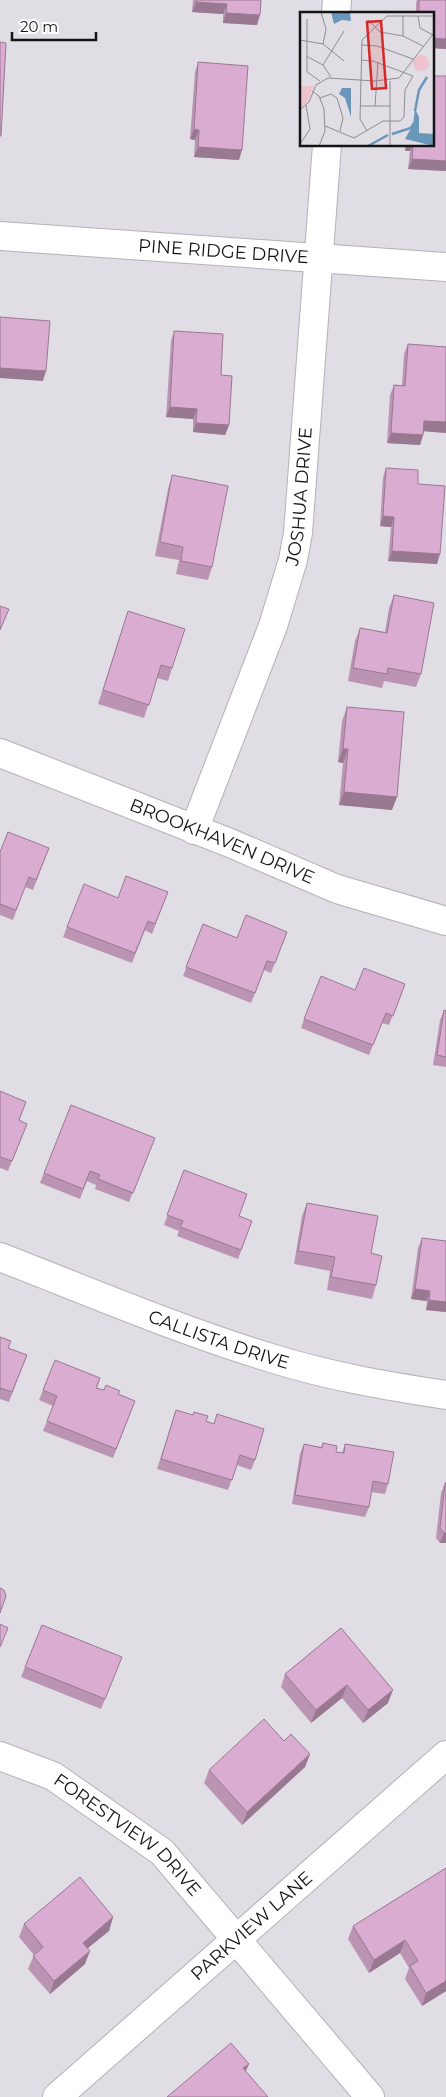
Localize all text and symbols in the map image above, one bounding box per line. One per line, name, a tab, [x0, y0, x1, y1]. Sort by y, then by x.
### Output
scale bar	[12, 10, 96, 42]
inset map	[300, 12, 434, 146]
text: 20 m	[20, 17, 58, 36]
street label: PINE RIDGE DRIVE	[137, 235, 310, 268]
street label: JOSHUA DRIVE	[281, 426, 317, 569]
street label: BROOKHAVEN DRIVE	[127, 794, 318, 889]
street label: CALLISTA DRIVE	[145, 1305, 292, 1374]
street label: FORESTVIEW DRIVE	[49, 1769, 206, 1901]
street label: PARKVIEW LANE	[186, 1867, 317, 1985]

